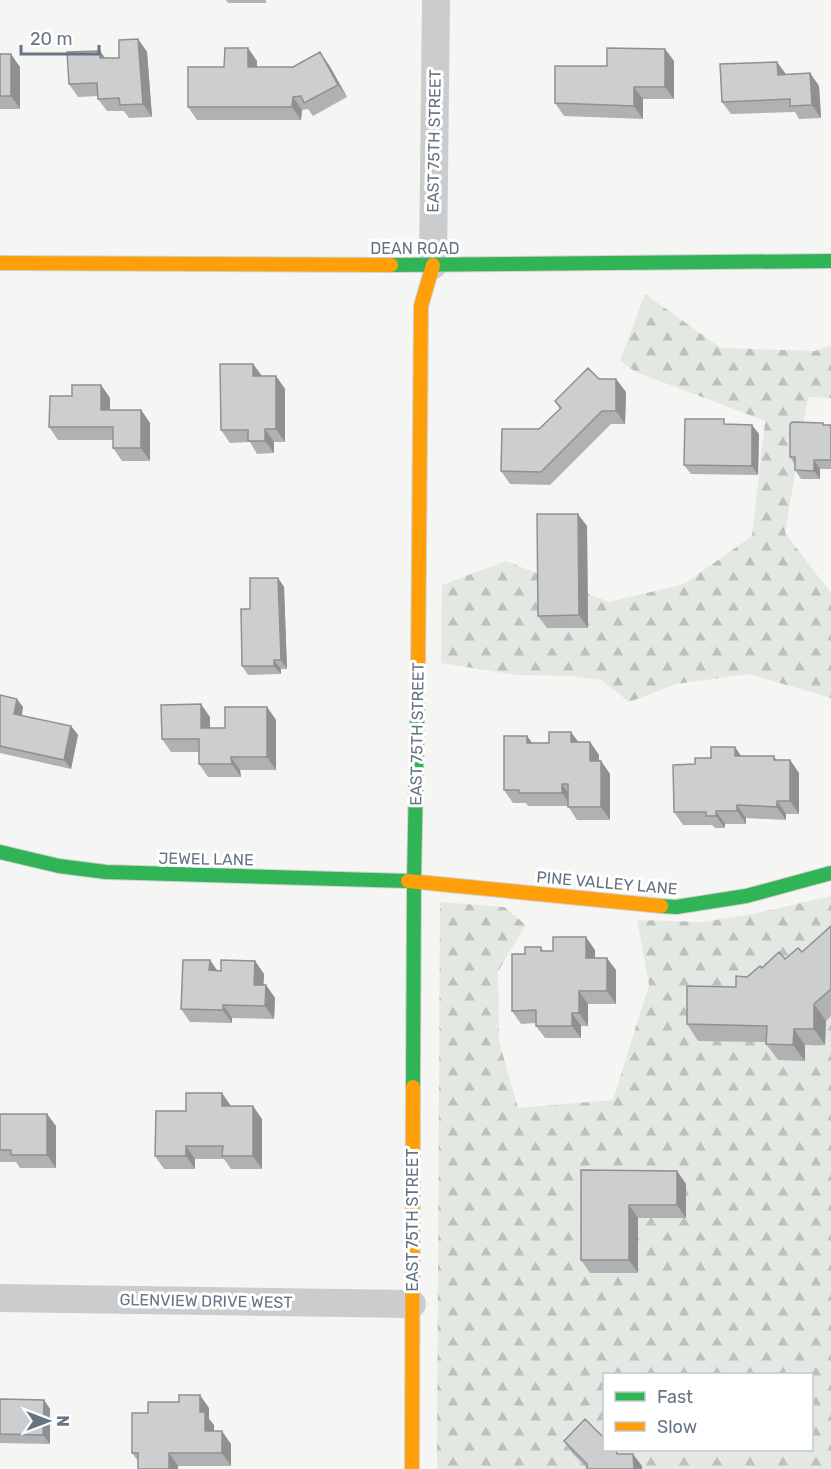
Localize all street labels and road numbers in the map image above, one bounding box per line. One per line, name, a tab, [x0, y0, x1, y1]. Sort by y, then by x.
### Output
street label: EAST 75TH STREET	[423, 69, 445, 213]
street label: DEAN ROAD	[370, 239, 460, 258]
street label: EAST 75TH STREET	[406, 662, 428, 806]
street label: JEWEL LANE	[158, 849, 254, 869]
street label: PINE VALLEY LANE	[536, 867, 678, 899]
street label: EAST 75TH STREET	[403, 1148, 422, 1292]
street label: GLENVIEW DRIVE WEST	[119, 1290, 293, 1312]

